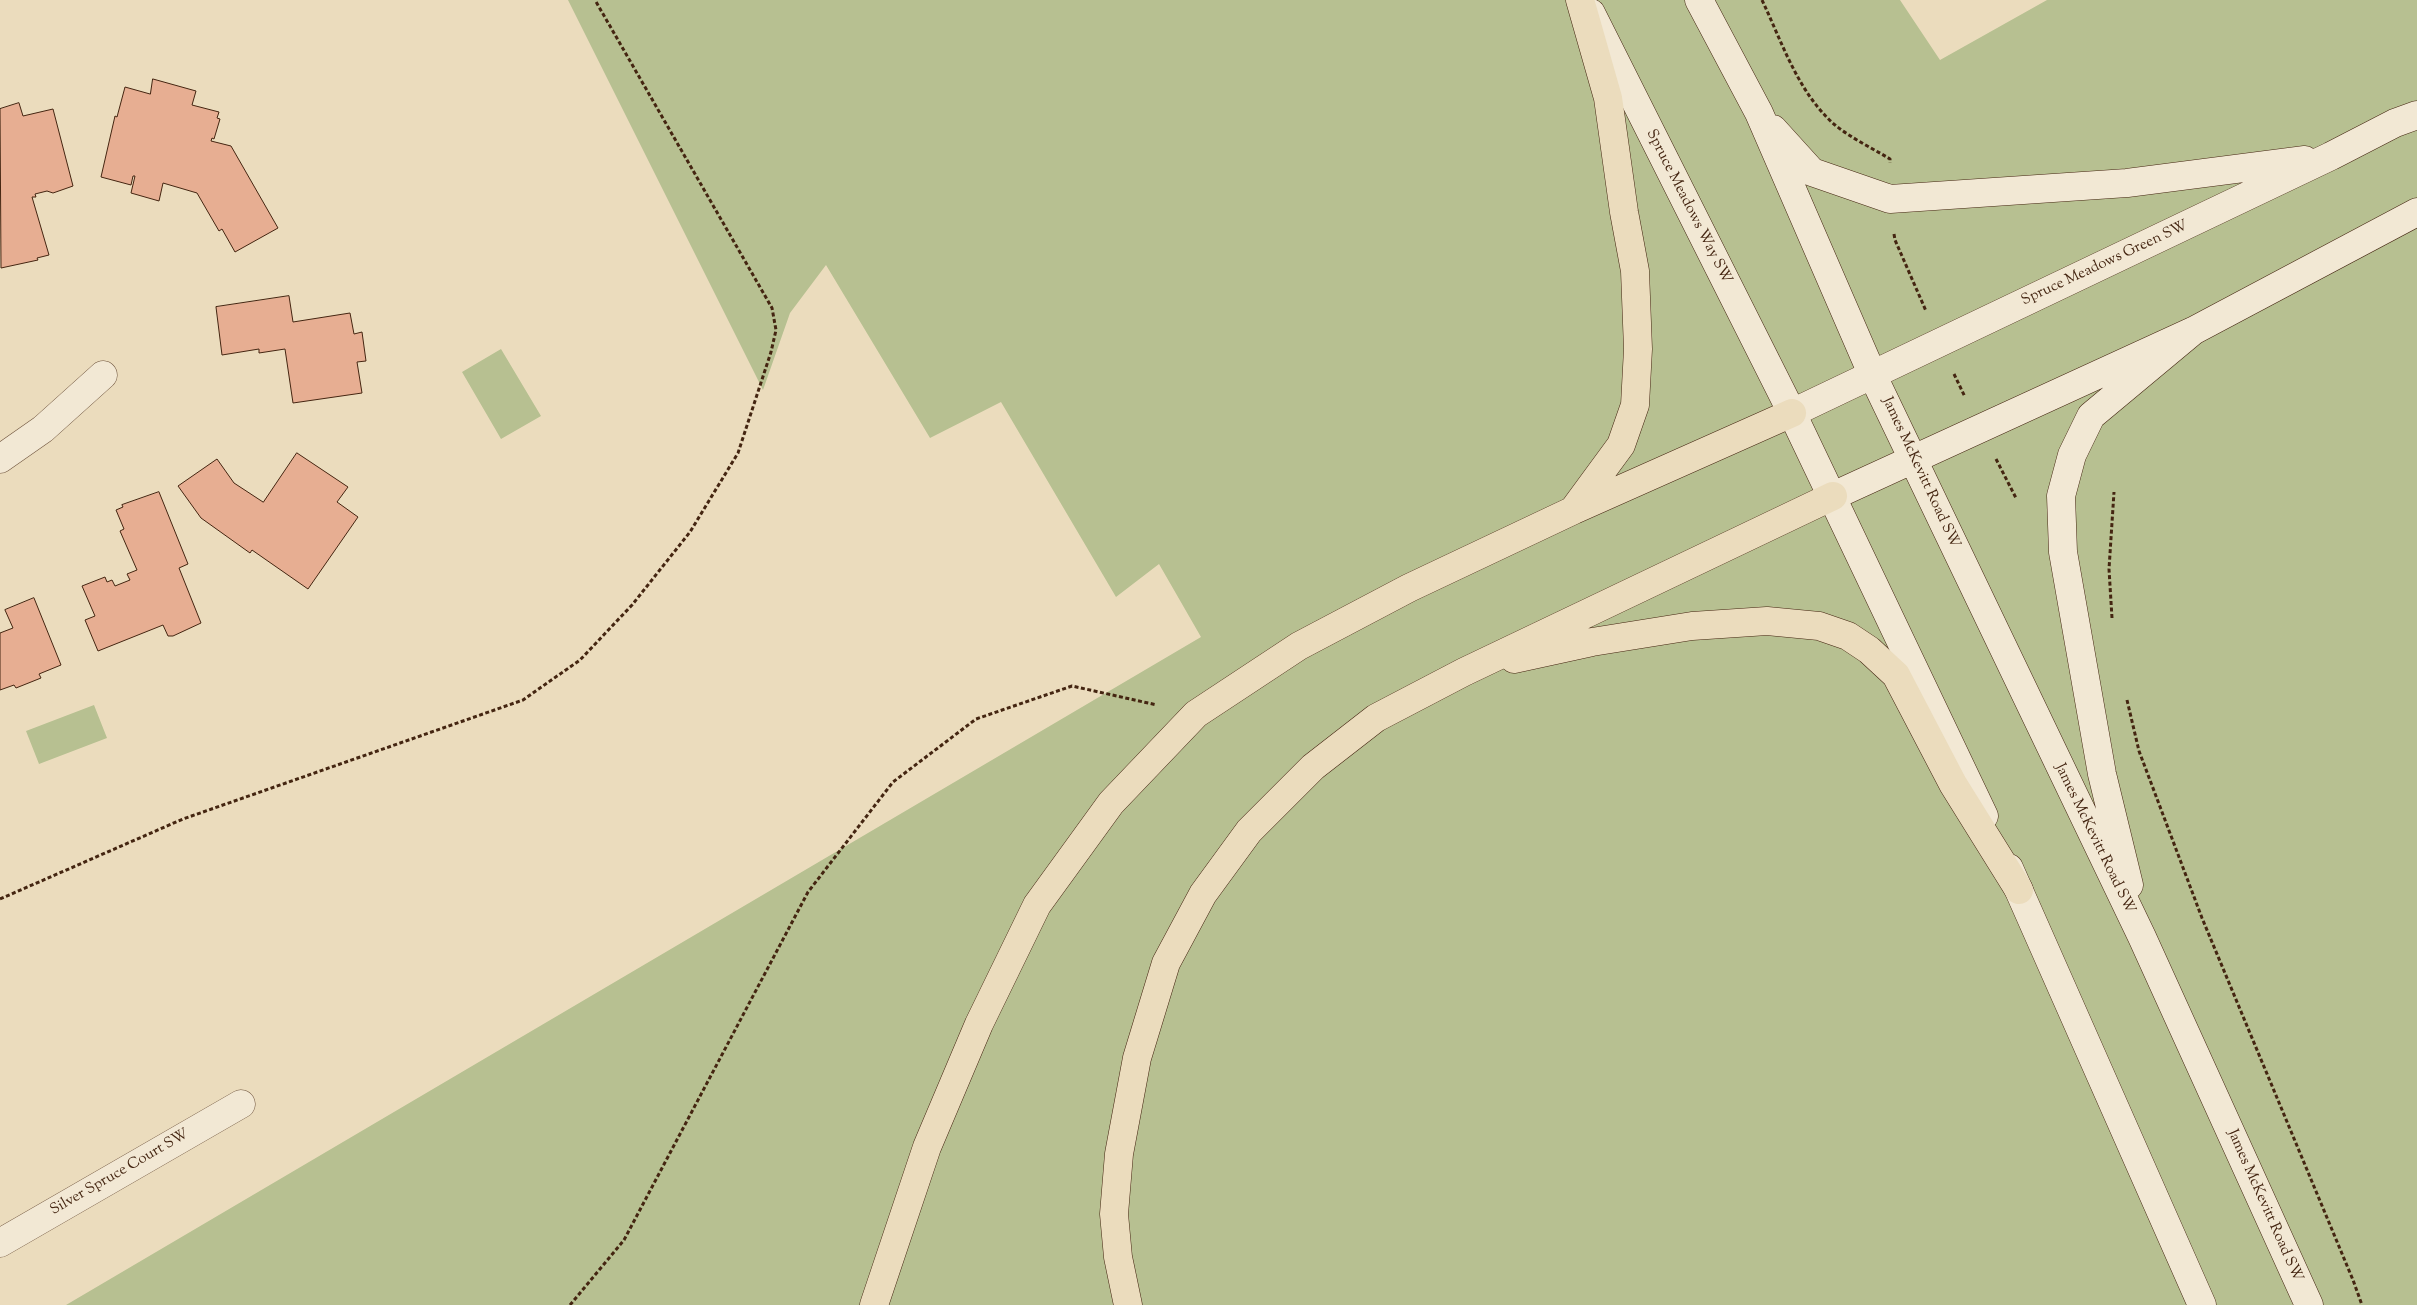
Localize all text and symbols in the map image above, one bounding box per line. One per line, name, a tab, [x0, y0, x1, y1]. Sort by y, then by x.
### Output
street label: Spruce Meadows Way SW	[1641, 127, 1735, 287]
street label: Spruce Meadows Green SW	[2019, 217, 2191, 311]
street label: James McKevitt Road SW	[1877, 395, 1963, 551]
street label: James McKevitt Road SW	[2050, 761, 2138, 917]
street label: Silver Spruce Court SW	[48, 1126, 192, 1220]
street label: James McKevitt Road SW	[2222, 1127, 2306, 1285]

